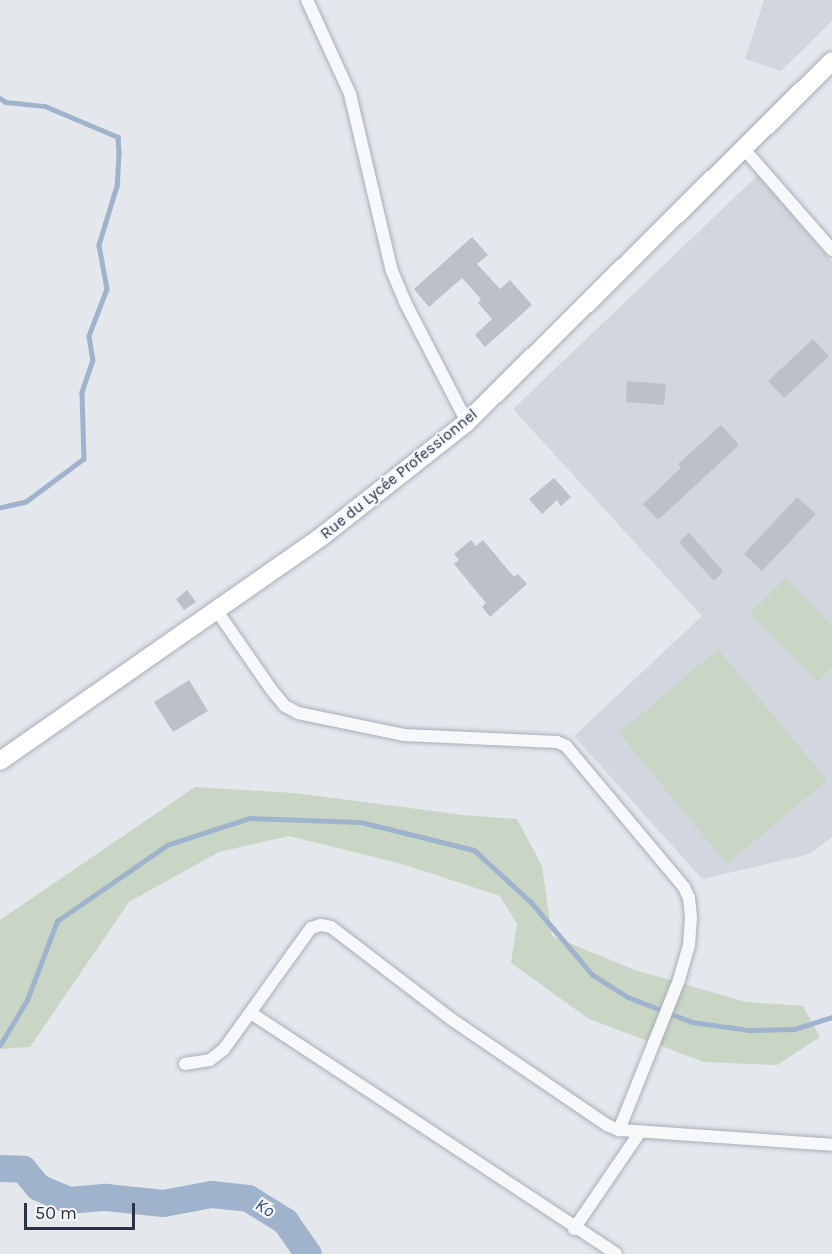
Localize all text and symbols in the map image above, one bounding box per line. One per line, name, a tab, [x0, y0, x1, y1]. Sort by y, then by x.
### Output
street label: Rue du Lycée Professionnel	[316, 405, 482, 543]
scale bar	[27, 1191, 138, 1229]
water label: Ko	[251, 1194, 279, 1222]
text: 50 m	[35, 1202, 77, 1224]

